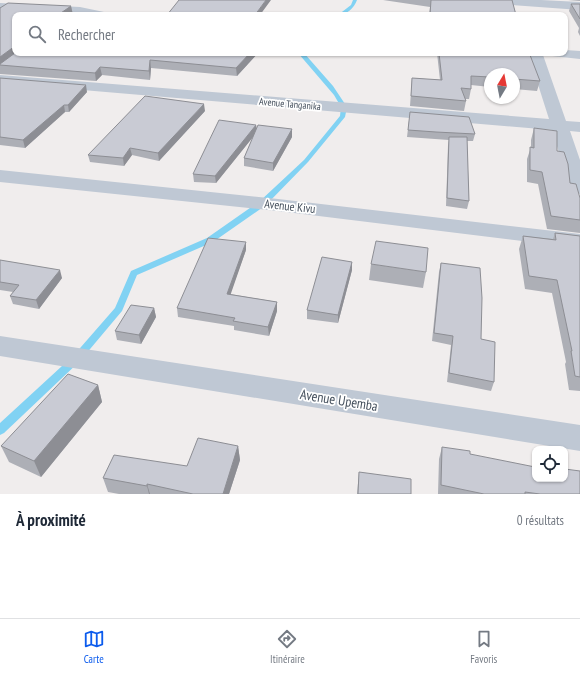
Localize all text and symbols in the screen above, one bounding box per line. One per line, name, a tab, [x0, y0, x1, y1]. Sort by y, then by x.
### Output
search box	[12, 12, 568, 56]
icon: search	[26, 23, 48, 45]
text: Rechercher	[58, 25, 115, 44]
north arrow	[484, 68, 520, 104]
street label: Avenue Tanganika	[259, 95, 321, 113]
street label: Avenue Kivu	[264, 196, 316, 216]
street label: Avenue Upemba	[299, 385, 379, 415]
map controls	[532, 446, 568, 482]
button: locate	[532, 446, 568, 482]
text: À proximité	[16, 509, 86, 531]
text: 0 résultats	[517, 512, 564, 529]
tab: Carte	[83, 628, 105, 666]
tab: Itinéraire	[270, 628, 305, 666]
tab: Favoris	[470, 628, 497, 666]

